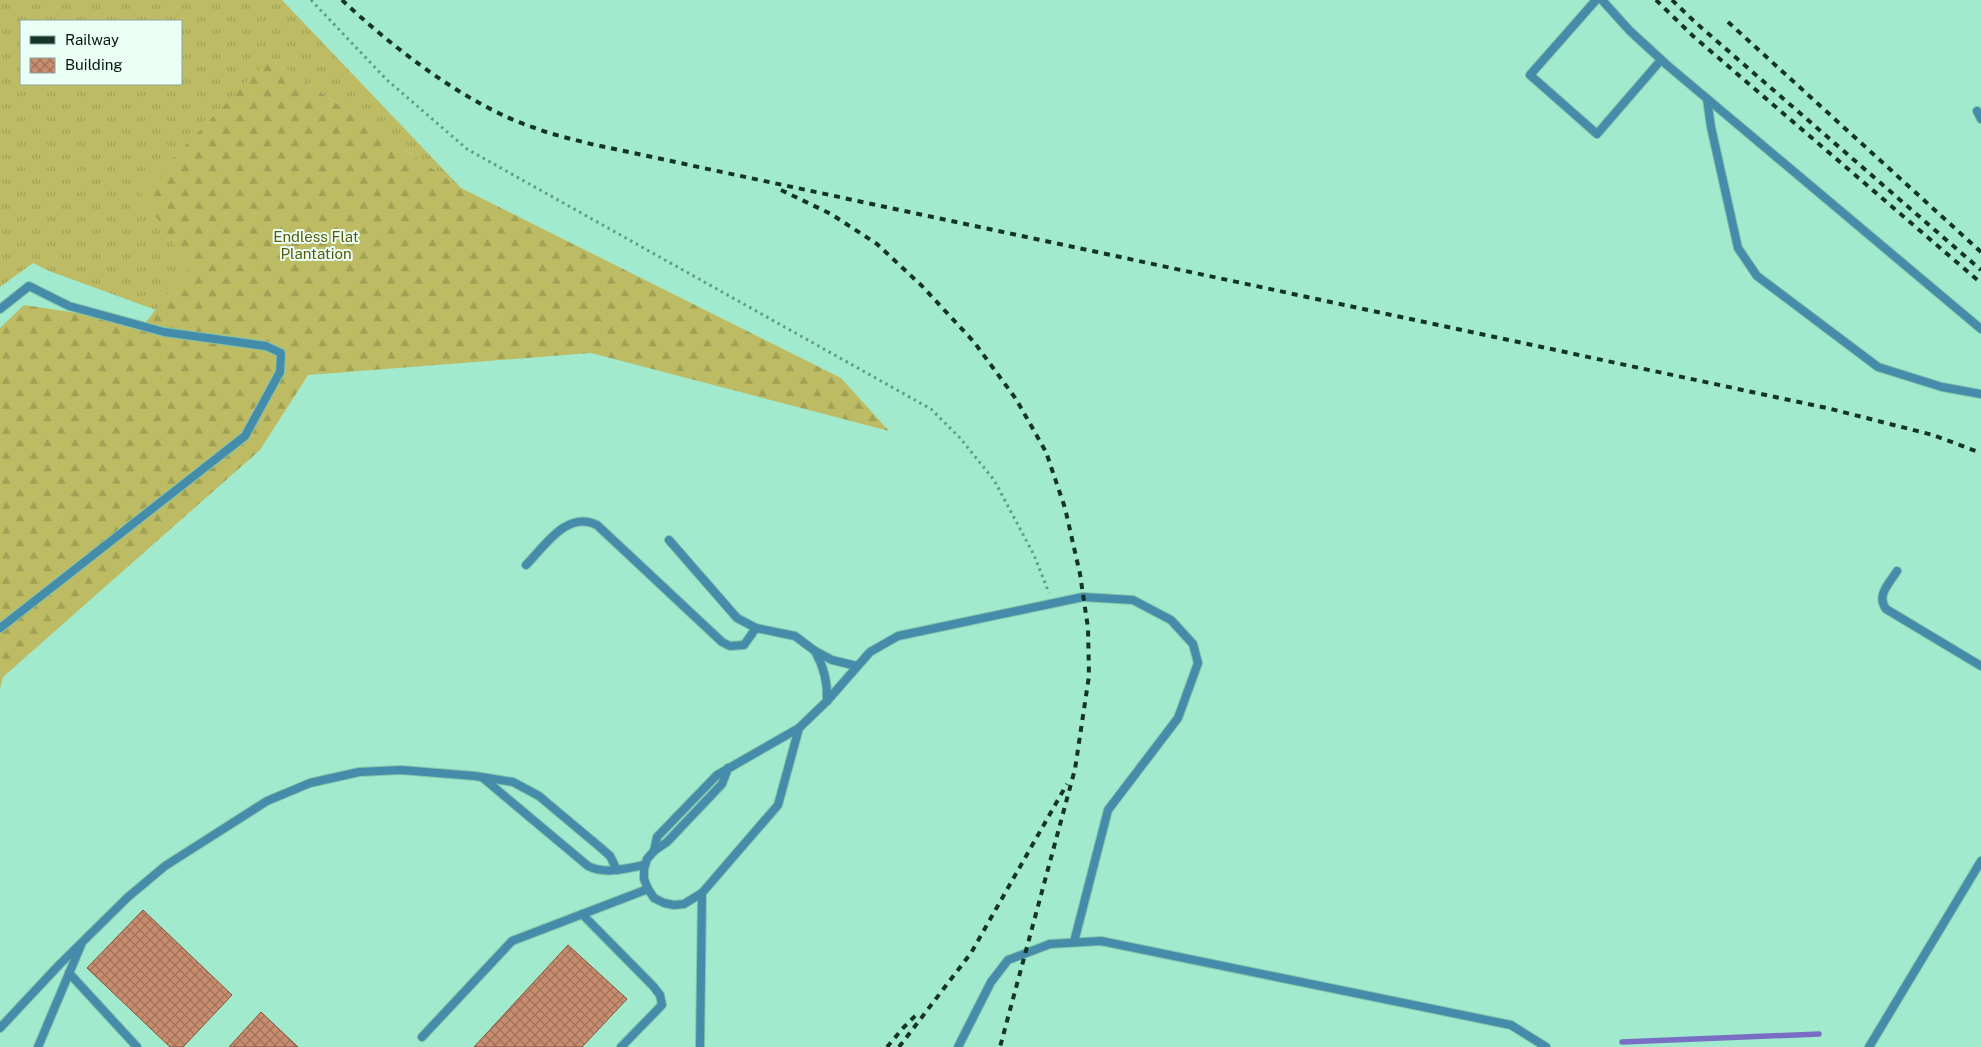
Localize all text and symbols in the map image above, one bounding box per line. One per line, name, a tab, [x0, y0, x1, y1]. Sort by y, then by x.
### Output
legend	[20, 20, 182, 85]
text: Railway	[65, 31, 119, 48]
text: Building	[65, 56, 123, 73]
park label: Endless Flat Plantation	[273, 228, 359, 262]

